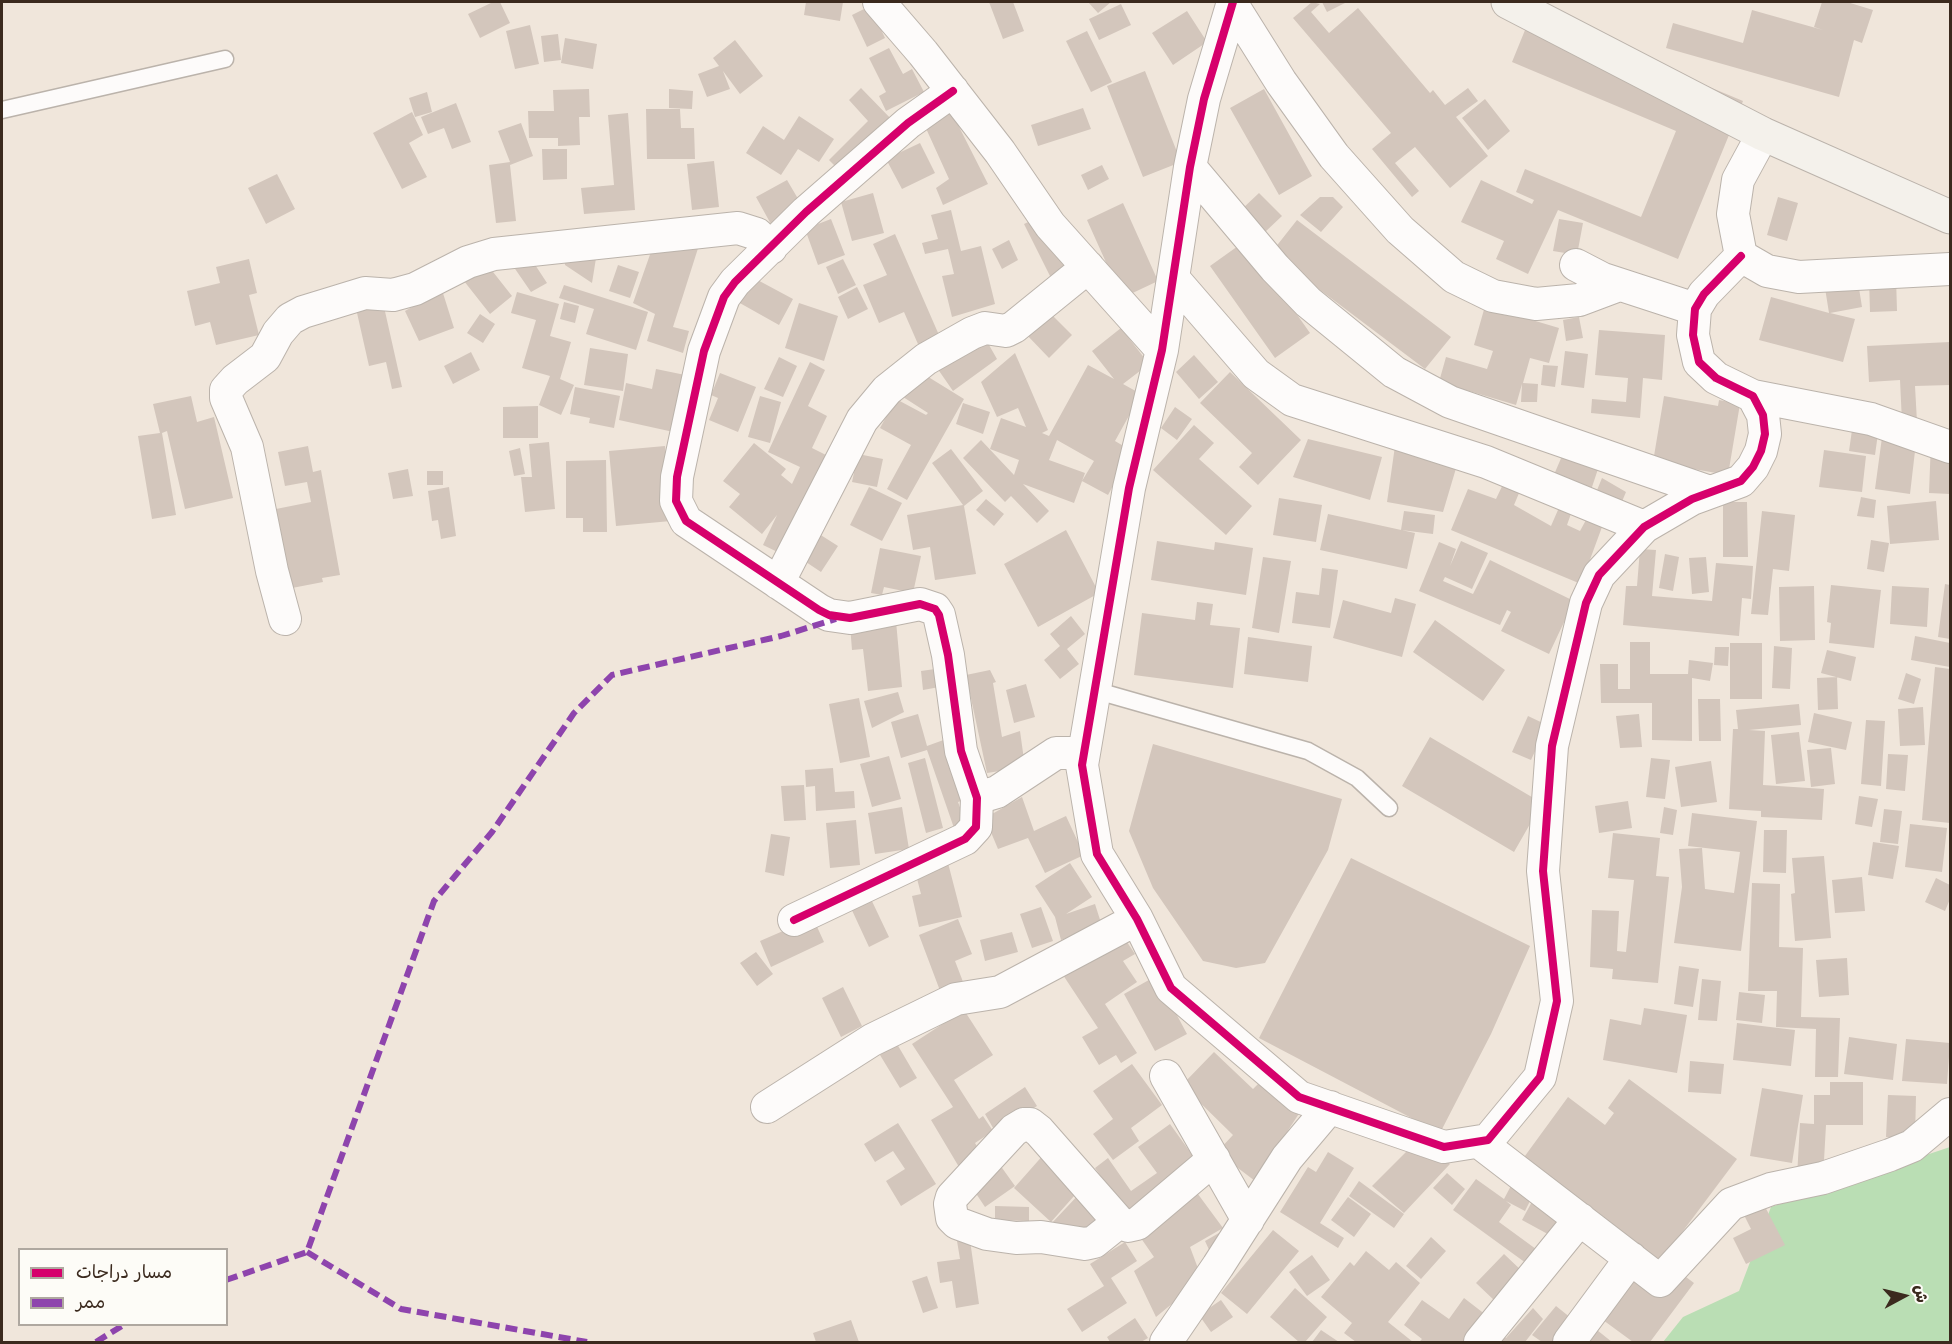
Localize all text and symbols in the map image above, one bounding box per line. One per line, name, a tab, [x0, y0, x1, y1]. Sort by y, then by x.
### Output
legend	[18, 1248, 228, 1326]
text: مسار دراجات	[76, 1259, 172, 1283]
north arrow	[1874, 1266, 1934, 1326]
text: ش	[1911, 1284, 1934, 1304]
text: ممر	[76, 1289, 105, 1313]

